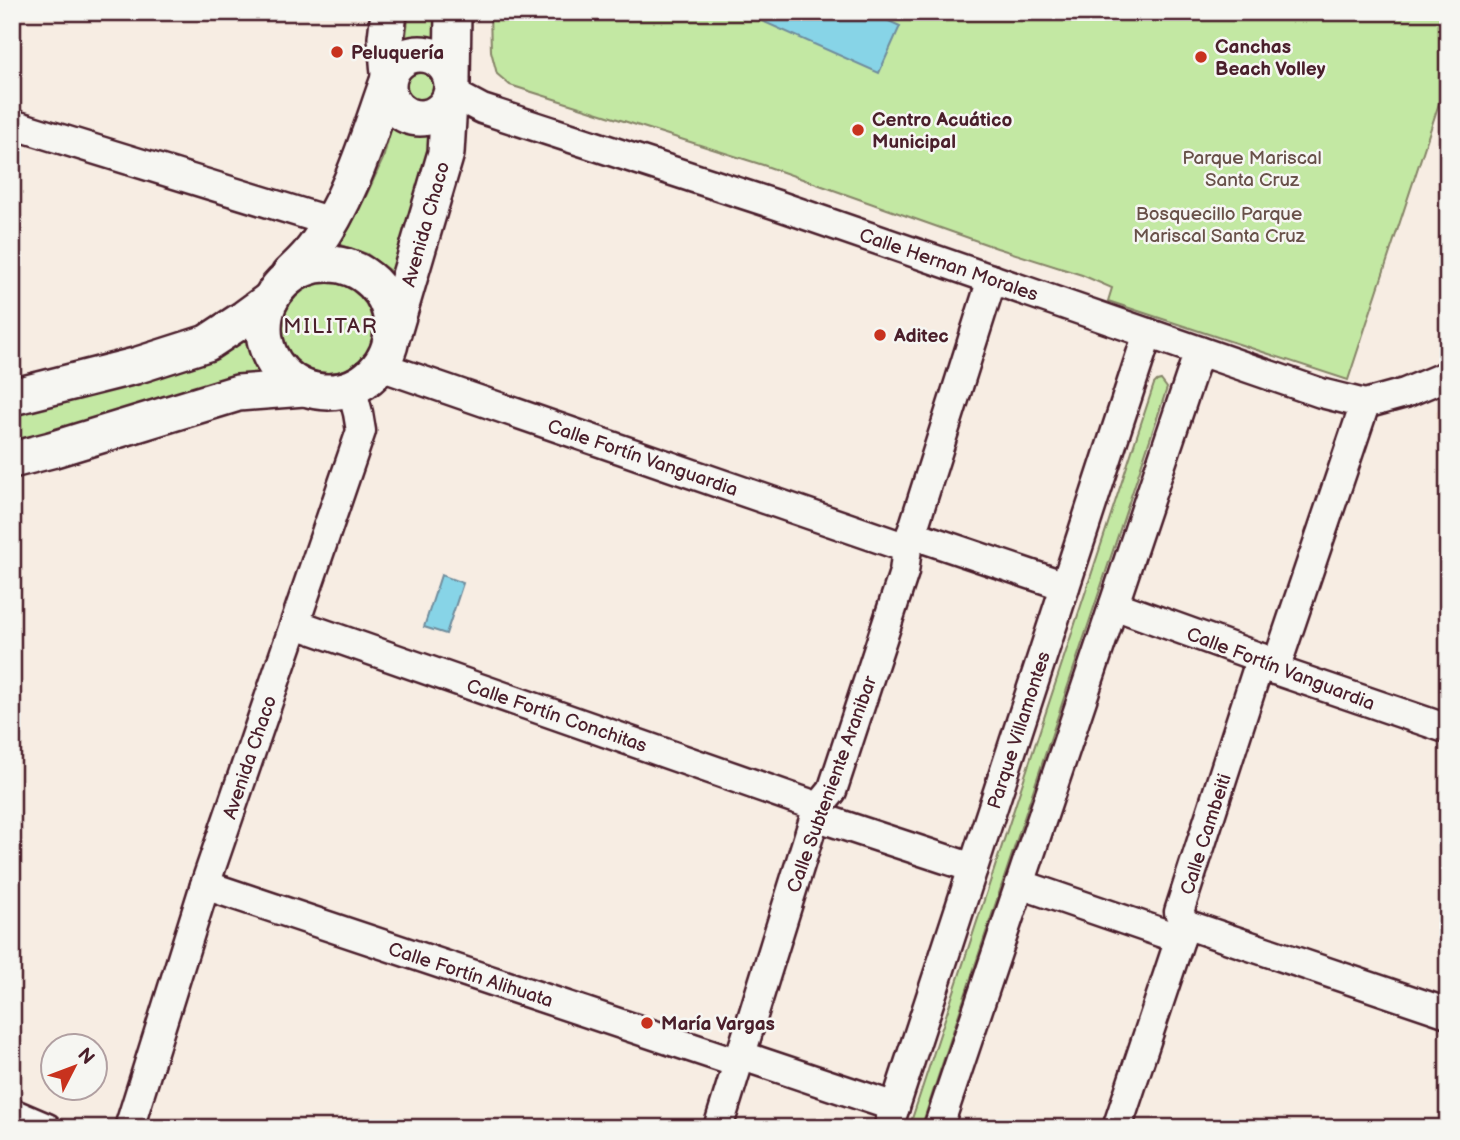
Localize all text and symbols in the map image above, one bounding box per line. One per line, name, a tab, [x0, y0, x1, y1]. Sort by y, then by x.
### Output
place label: Canchas Beach Volley	[1215, 36, 1326, 81]
place label: Peluquería	[351, 42, 444, 65]
marker: Peluquería	[329, 44, 345, 60]
marker: Canchas Beach Volley	[1193, 49, 1209, 65]
place label: Centro Acuático Municipal	[872, 109, 1012, 154]
marker: Centro Acuático Municipal	[850, 122, 866, 138]
park label: Parque Mariscal Santa Cruz	[1182, 147, 1322, 192]
street label: Avenida Chaco	[398, 159, 455, 290]
park label: Bosquecillo Parque Mariscal Santa Cruz	[1133, 203, 1306, 248]
street label: Calle Hernan Morales	[856, 224, 1041, 307]
district label: MILITAR	[283, 314, 379, 339]
place label: Aditec	[893, 325, 949, 348]
marker: Aditec	[872, 327, 888, 343]
street label: Calle Fortín Vanguardia	[544, 415, 741, 502]
street label: Calle Fortín Vanguardia	[1183, 623, 1378, 716]
street label: Parque Villamontes	[983, 649, 1056, 812]
street label: Calle Subteniente Aranibar	[782, 672, 883, 896]
street label: Calle Fortín Conchitas	[463, 675, 650, 758]
street label: Avenida Chaco	[219, 693, 282, 822]
street label: Calle Cambeiti	[1176, 771, 1237, 898]
street label: Calle Fortín Alihuata	[385, 938, 556, 1013]
place label: María Vargas	[661, 1013, 775, 1036]
marker: María Vargas	[639, 1015, 655, 1031]
north arrow	[38, 1032, 108, 1102]
text: N	[72, 1044, 99, 1070]

